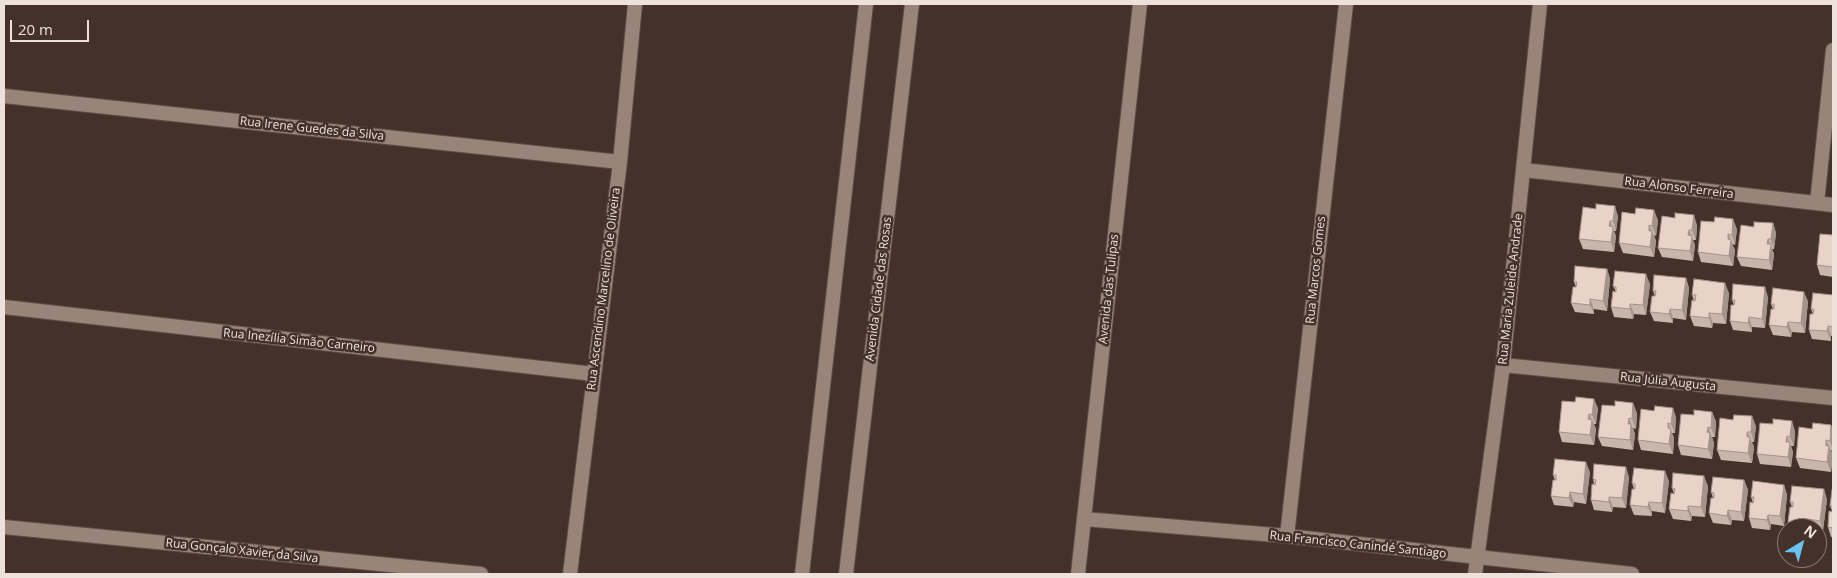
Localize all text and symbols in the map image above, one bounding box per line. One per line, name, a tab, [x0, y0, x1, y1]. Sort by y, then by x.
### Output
scale bar	[12, 10, 91, 42]
text: 20 m	[18, 19, 53, 39]
street label: Rua Irene Guedes da Silva	[239, 114, 385, 144]
street label: Rua Alonso Ferreira	[1624, 174, 1734, 202]
street label: Rua Ascendino Marcelino de Oliveira	[584, 187, 624, 391]
street label: Rua Maria Zuleide Andrade	[1496, 213, 1526, 365]
street label: Rua Marcos Gomes	[1303, 215, 1329, 325]
street label: Avenida Cidade das Rosas	[863, 216, 895, 362]
street label: Avenida das Tulipas	[1096, 233, 1122, 345]
street label: Rua Inezília Simão Carneiro	[222, 326, 376, 356]
street label: Rua Júlia Augusta	[1619, 370, 1717, 394]
north arrow	[1777, 518, 1827, 568]
text: N	[1800, 520, 1821, 542]
street label: Rua Francisco Canindé Santiago	[1269, 529, 1447, 561]
street label: Rua Gonçalo Xavier da Silva	[165, 536, 319, 566]

